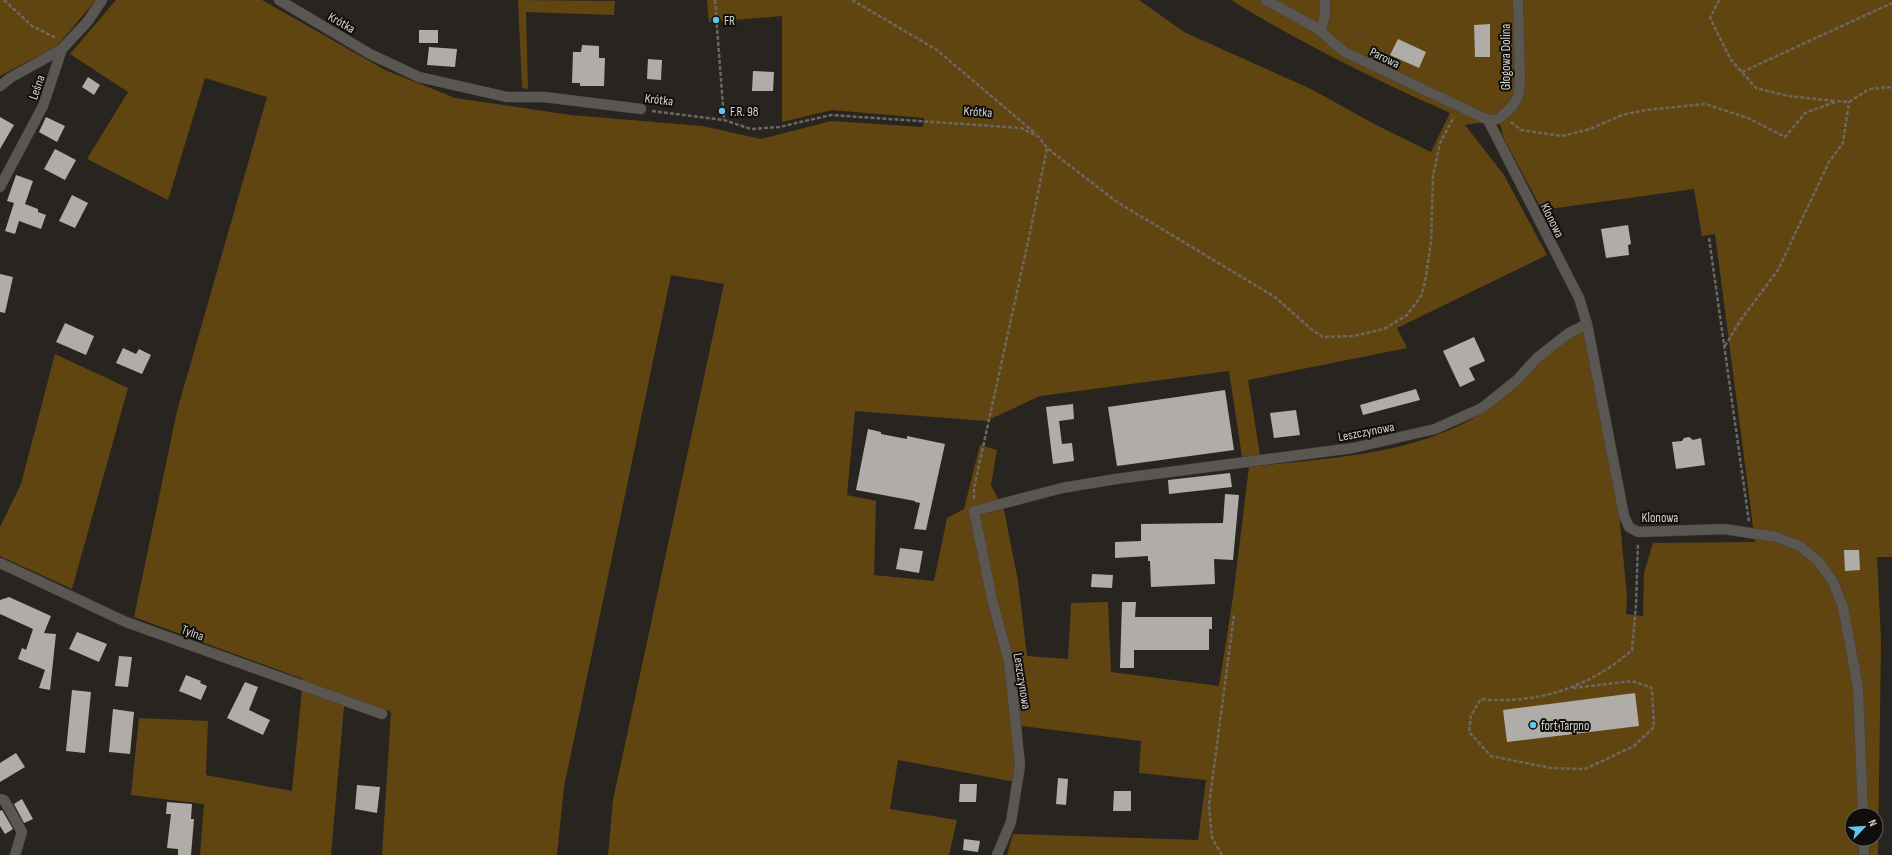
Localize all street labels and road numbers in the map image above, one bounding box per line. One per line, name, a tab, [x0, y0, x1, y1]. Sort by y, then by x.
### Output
street label: Krótka	[325, 9, 358, 37]
street label: Głogowa Dolina	[1498, 24, 1514, 90]
street label: Parowa	[1367, 44, 1402, 72]
street label: Leśna	[25, 73, 49, 102]
street label: Krótka	[644, 90, 674, 110]
street label: Krótka	[963, 103, 993, 121]
street label: Klonowa	[1537, 200, 1568, 240]
street label: Leszczynowa	[1337, 419, 1396, 445]
street label: Klonowa	[1642, 510, 1678, 526]
street label: Tylna	[179, 622, 206, 644]
street label: Leszczynowa	[1010, 652, 1034, 710]

